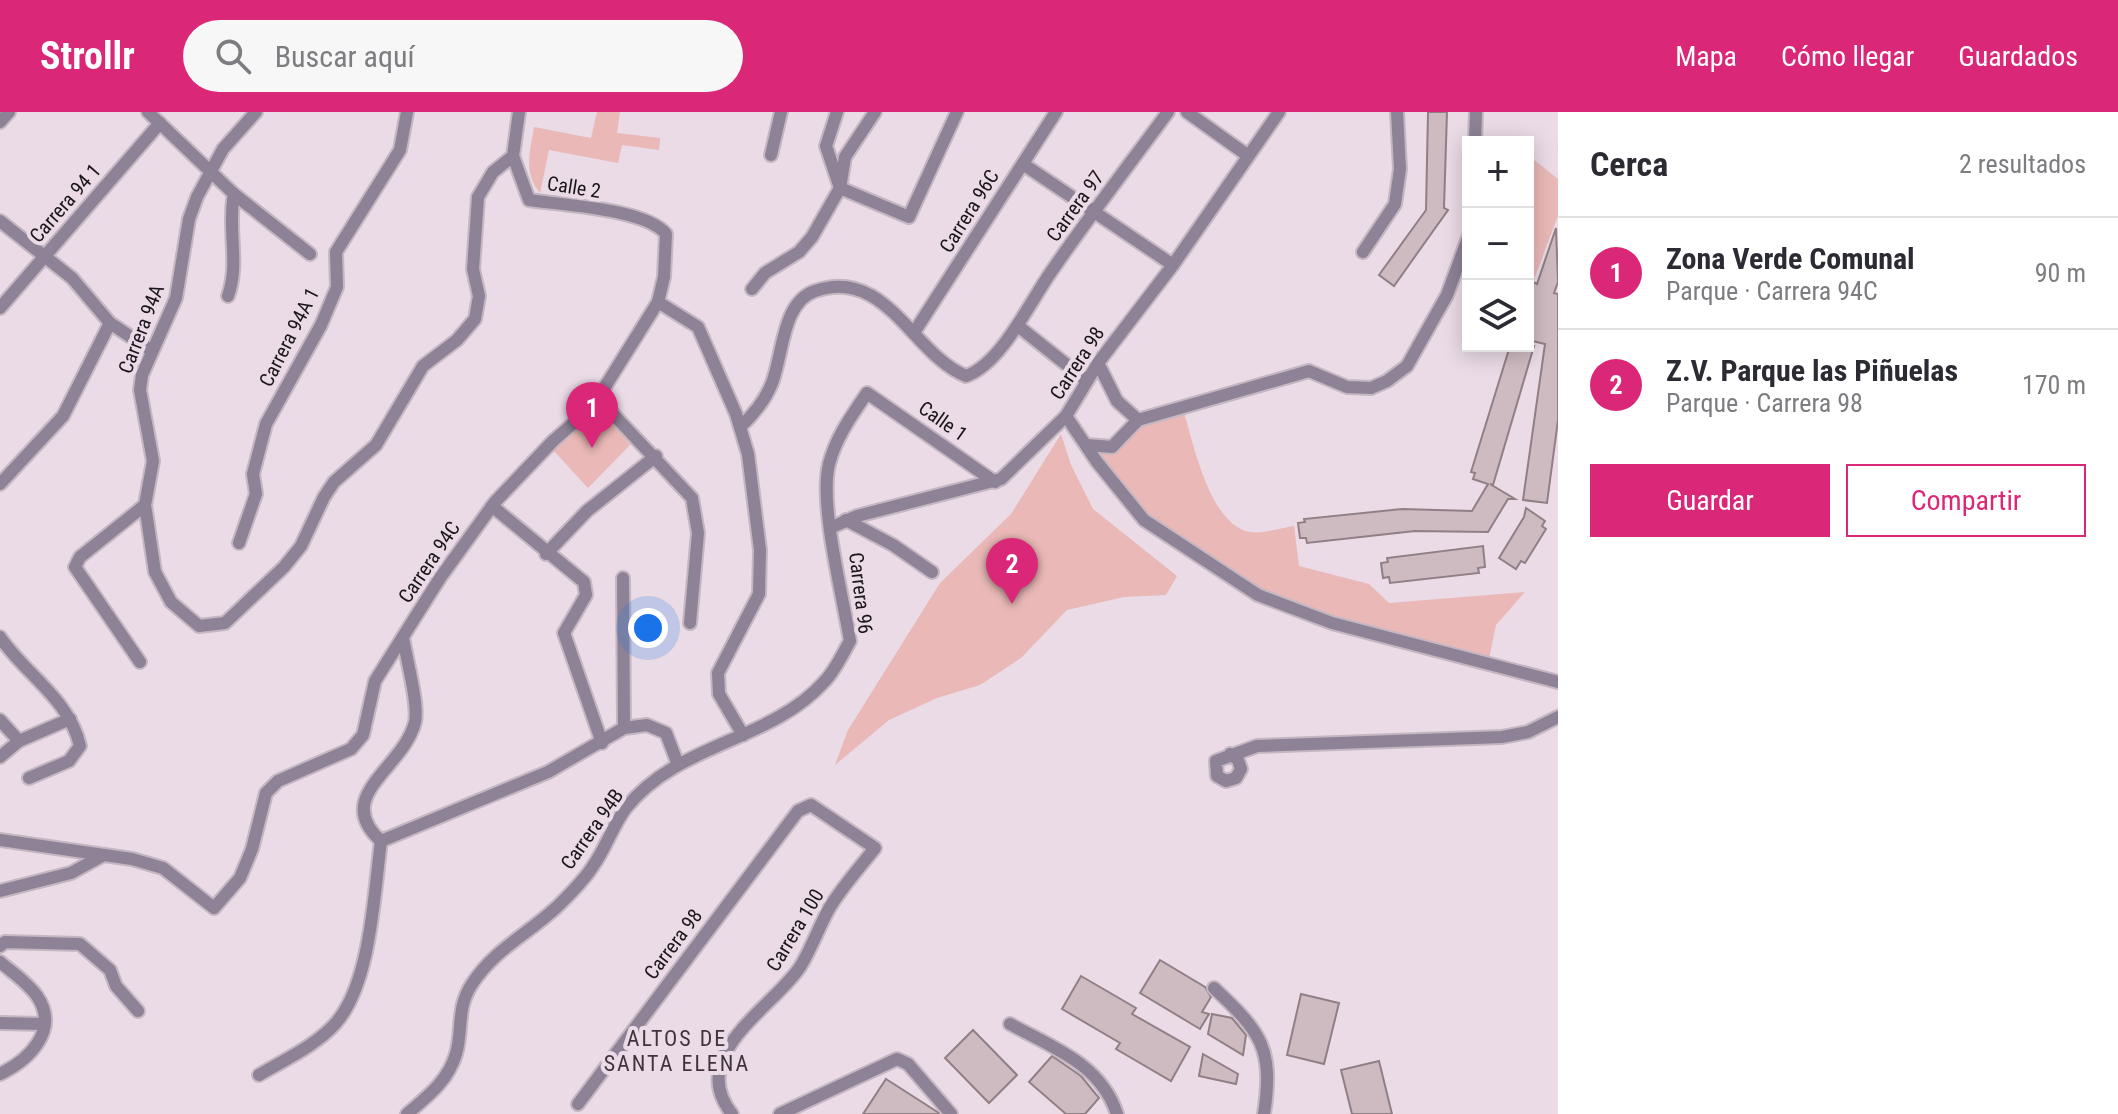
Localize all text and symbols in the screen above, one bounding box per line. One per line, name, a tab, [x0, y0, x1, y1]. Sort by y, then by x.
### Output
search box	[183, 20, 743, 92]
text: Strollr	[40, 34, 135, 78]
icon: search	[211, 34, 255, 78]
text: Buscar aquí	[275, 39, 414, 74]
text: Mapa	[1675, 40, 1737, 73]
text: Cómo llegar	[1781, 40, 1914, 73]
text: Guardados	[1958, 40, 2078, 73]
map controls	[1462, 136, 1534, 352]
button: +	[1462, 136, 1534, 208]
text: Cerca	[1590, 144, 1668, 184]
text: 2 resultados	[1959, 149, 2086, 179]
street label: Carrera 94 1	[24, 159, 106, 247]
street label: Carrera 96C	[934, 165, 1004, 257]
street label: Carrera 97	[1041, 166, 1109, 246]
street label: Calle 2	[545, 171, 603, 203]
button: −	[1462, 208, 1534, 280]
text: Zona Verde Comunal	[1666, 241, 1915, 276]
text: 1	[1609, 258, 1623, 288]
text: 90 m	[2035, 258, 2086, 288]
text: Parque · Carrera 94C	[1666, 276, 1878, 306]
button: layers	[1462, 280, 1534, 352]
street label: Carrera 94A	[113, 281, 169, 377]
street label: Carrera 94A 1	[254, 283, 324, 391]
street label: Carrera 98	[1045, 322, 1109, 404]
text: Z.V. Parque las Piñuelas	[1666, 353, 1958, 388]
text: 2	[1609, 370, 1623, 400]
text: 170 m	[2022, 370, 2086, 400]
pin: 1	[566, 382, 618, 448]
text: Parque · Carrera 98	[1666, 388, 1863, 418]
street label: Calle 1	[914, 396, 972, 446]
button: Guardar	[1590, 464, 1830, 537]
button: Compartir	[1846, 464, 2086, 537]
street label: Carrera 94C	[393, 517, 465, 607]
pin: 2	[986, 538, 1038, 604]
street label: Carrera 96	[844, 551, 878, 635]
your location	[628, 608, 668, 648]
street label: Carrera 94B	[556, 784, 628, 874]
street label: Carrera 100	[761, 884, 829, 976]
street label: Carrera 98	[639, 904, 707, 984]
district label: ALTOS DE SANTA ELENA	[604, 1026, 750, 1076]

